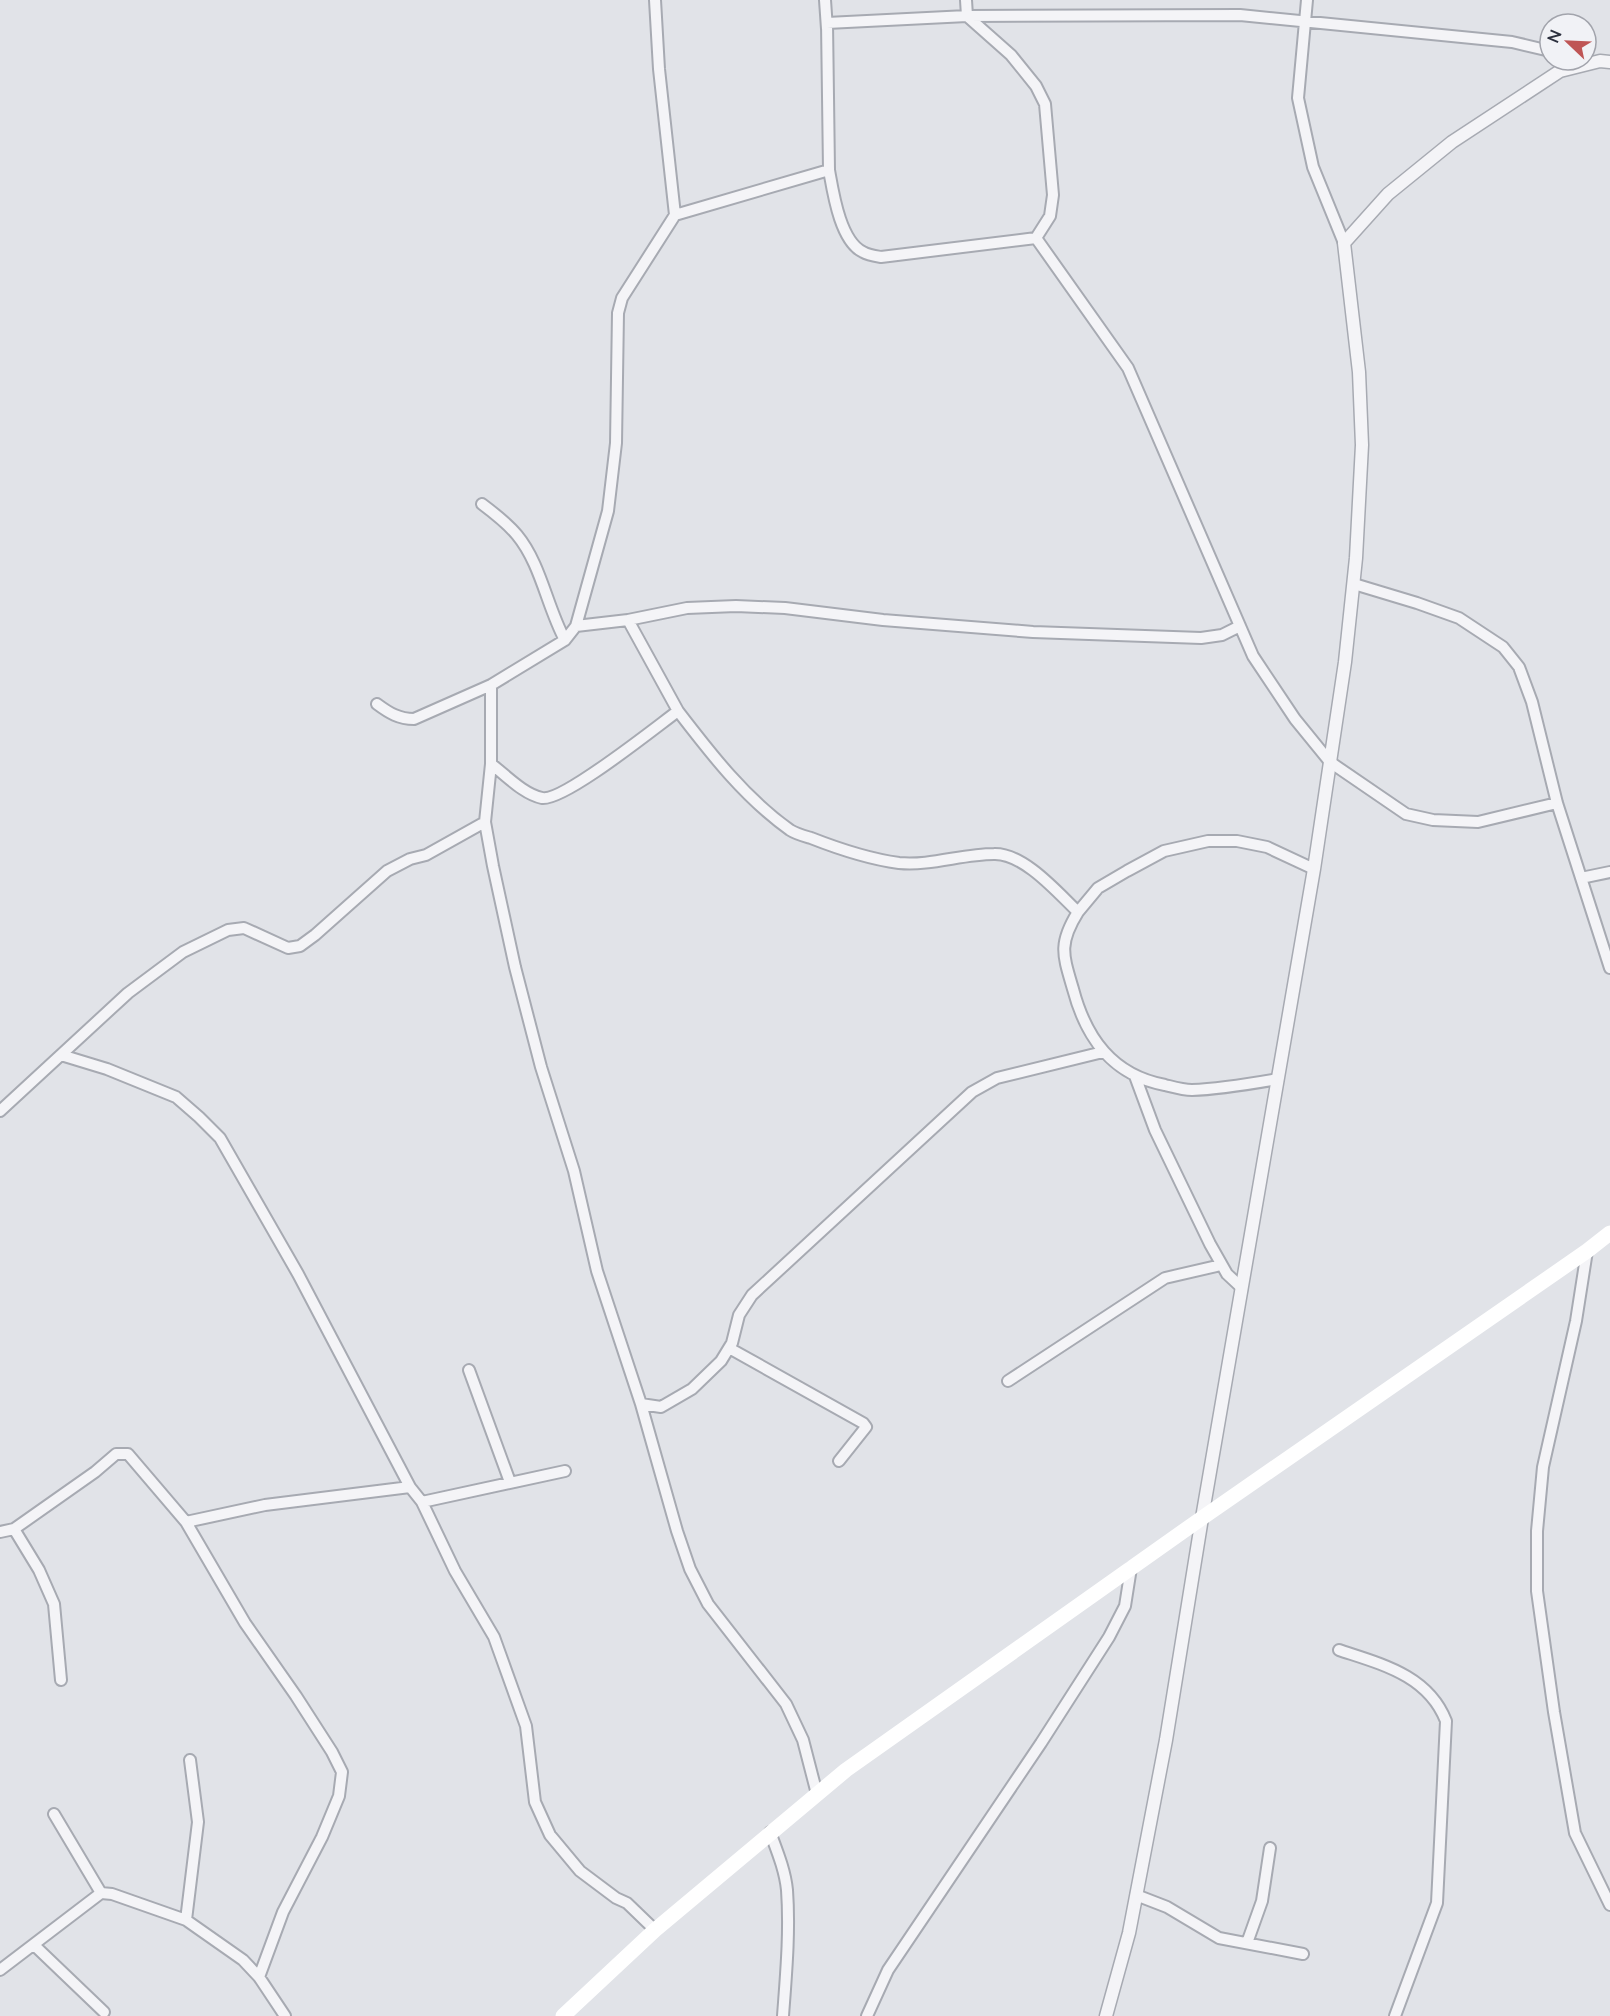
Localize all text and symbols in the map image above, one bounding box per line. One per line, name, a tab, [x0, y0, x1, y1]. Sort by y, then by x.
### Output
north arrow	[1538, 12, 1598, 72]
text: N	[1543, 27, 1565, 45]

